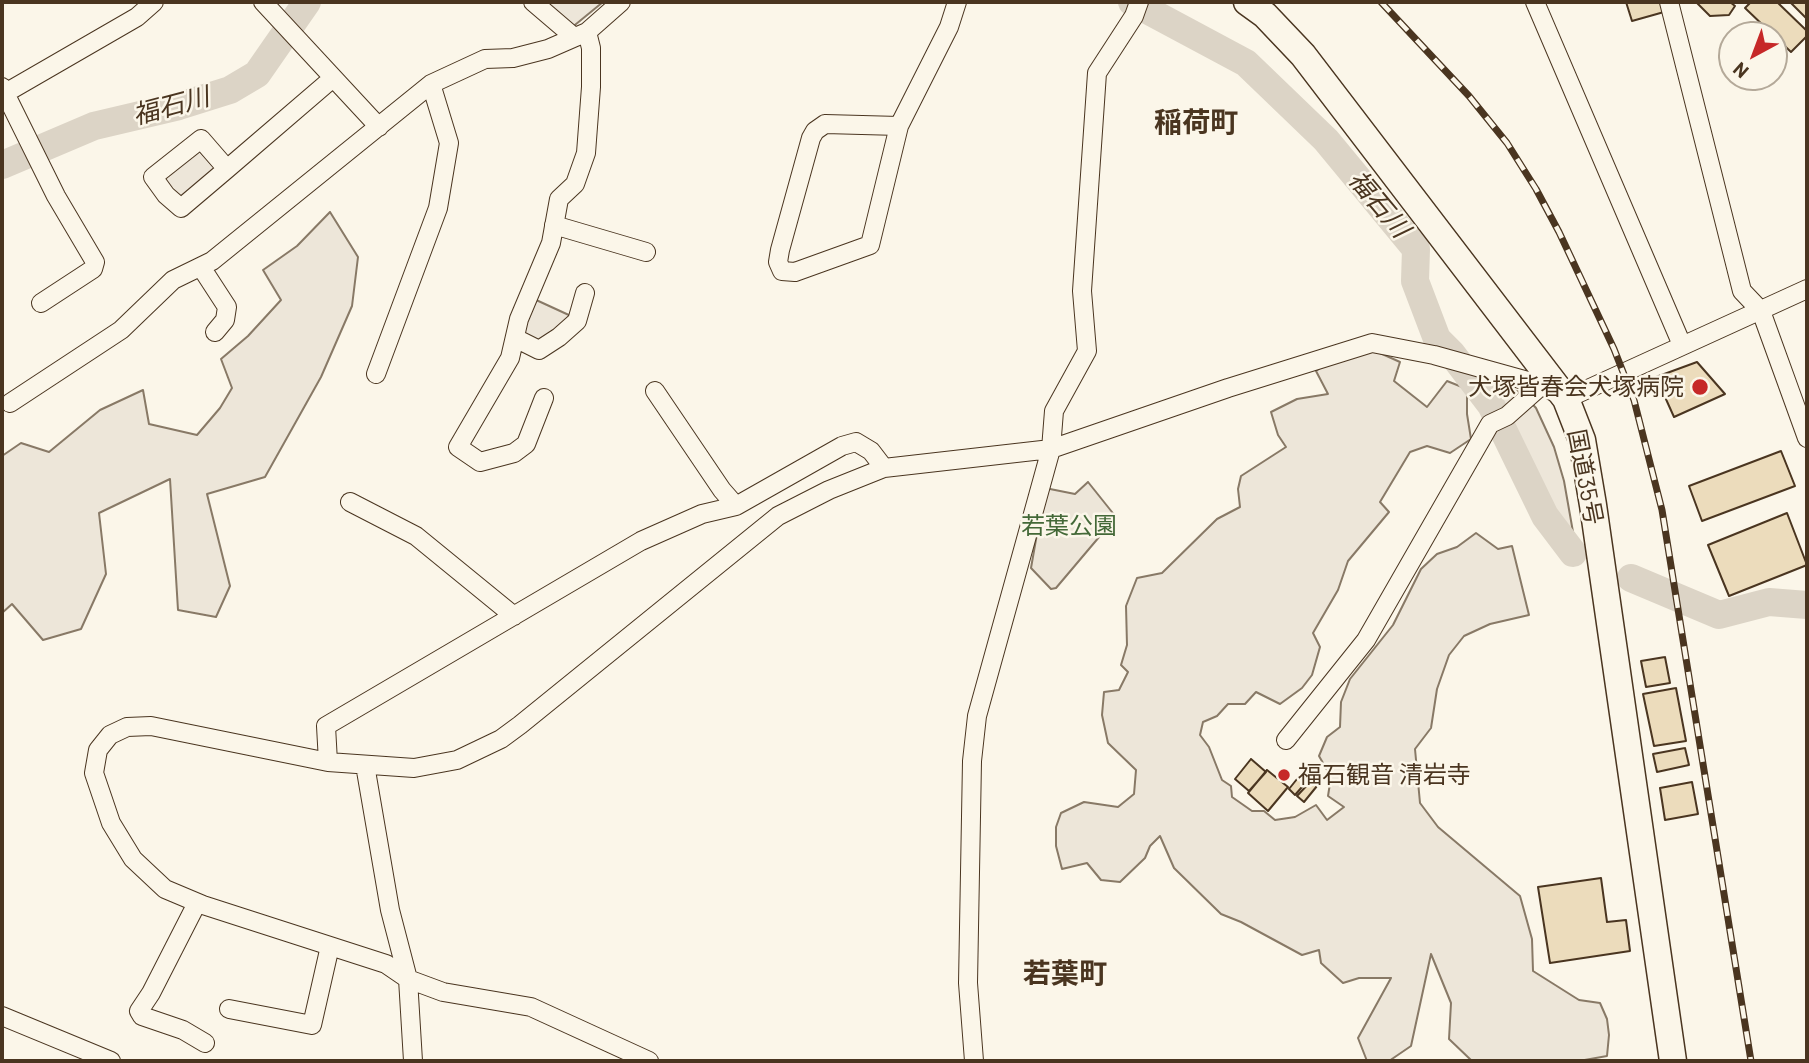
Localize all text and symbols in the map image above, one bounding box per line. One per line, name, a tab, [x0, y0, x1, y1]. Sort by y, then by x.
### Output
north arrow	[1718, 21, 1788, 91]
text: N	[1728, 58, 1753, 84]
water label: 福石川	[129, 81, 213, 131]
district label: 稲荷町	[1154, 106, 1238, 140]
water label: 福石川	[1342, 164, 1416, 244]
place label: 犬塚皆春会犬塚病院	[1468, 373, 1684, 401]
marker: 犬塚皆春会犬塚病院	[1690, 377, 1710, 397]
street label: 国道35号	[1562, 427, 1608, 527]
park label: 若葉公園	[1021, 512, 1117, 540]
place label: 福石観音 清岩寺	[1298, 761, 1471, 789]
marker: 福石観音 清岩寺	[1276, 767, 1292, 783]
district label: 若葉町	[1023, 957, 1107, 991]

